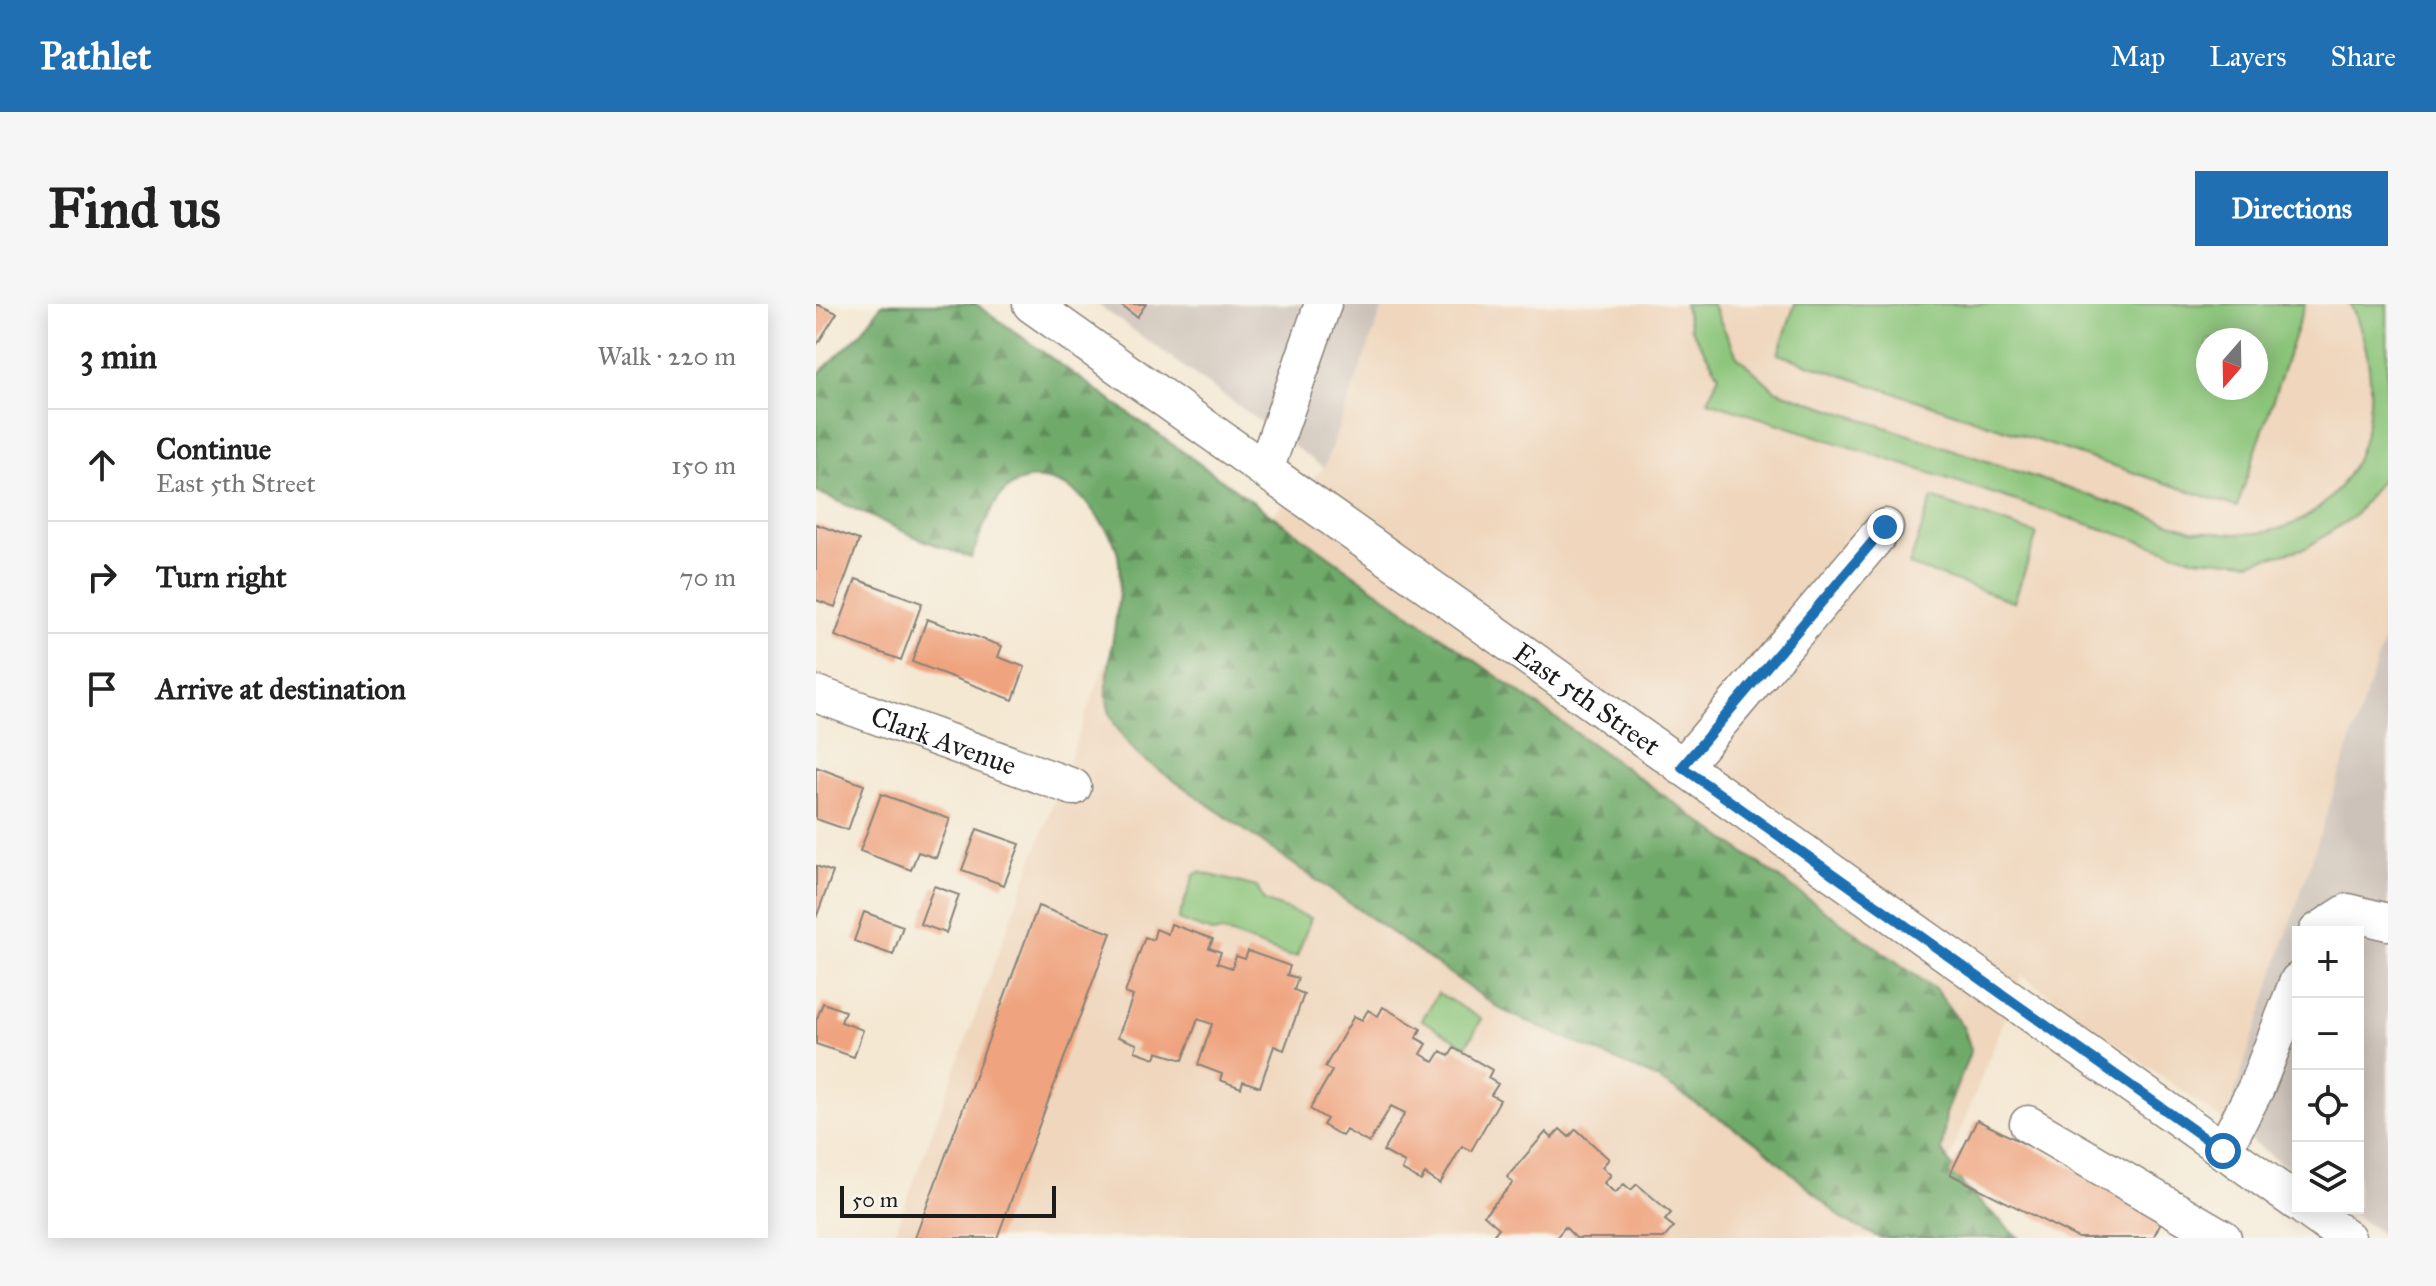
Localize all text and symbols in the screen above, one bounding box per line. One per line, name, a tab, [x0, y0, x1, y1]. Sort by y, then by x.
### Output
text: Pathlet	[40, 33, 151, 79]
text: Map	[2110, 39, 2165, 74]
text: Layers	[2209, 39, 2287, 74]
text: Share	[2331, 39, 2396, 74]
button: Directions	[2195, 171, 2388, 246]
text: Find us	[48, 174, 221, 242]
north arrow	[2196, 328, 2268, 400]
text: 3 min	[80, 336, 157, 377]
text: Walk · 220 m	[597, 340, 736, 372]
text: Continue	[156, 431, 271, 467]
icon: ahead	[80, 443, 124, 487]
text: 150 m	[671, 449, 736, 481]
text: East 5th Street	[156, 467, 316, 499]
route end	[1867, 509, 1903, 545]
icon: right	[80, 555, 124, 599]
text: Turn right	[156, 559, 287, 595]
text: 70 m	[680, 561, 736, 593]
street label: East 5th Street	[1507, 635, 1668, 763]
icon: arrive	[80, 667, 124, 711]
text: Arrive at destination	[156, 671, 406, 707]
street label: Clark Avenue	[866, 698, 1021, 783]
map controls	[2292, 926, 2364, 1214]
button: +	[2292, 926, 2364, 998]
button: −	[2292, 998, 2364, 1070]
button: locate	[2292, 1070, 2364, 1142]
route start	[2205, 1133, 2241, 1169]
button: layers	[2292, 1142, 2364, 1214]
scale bar	[840, 1182, 1056, 1218]
text: 50 m	[852, 1186, 898, 1213]

